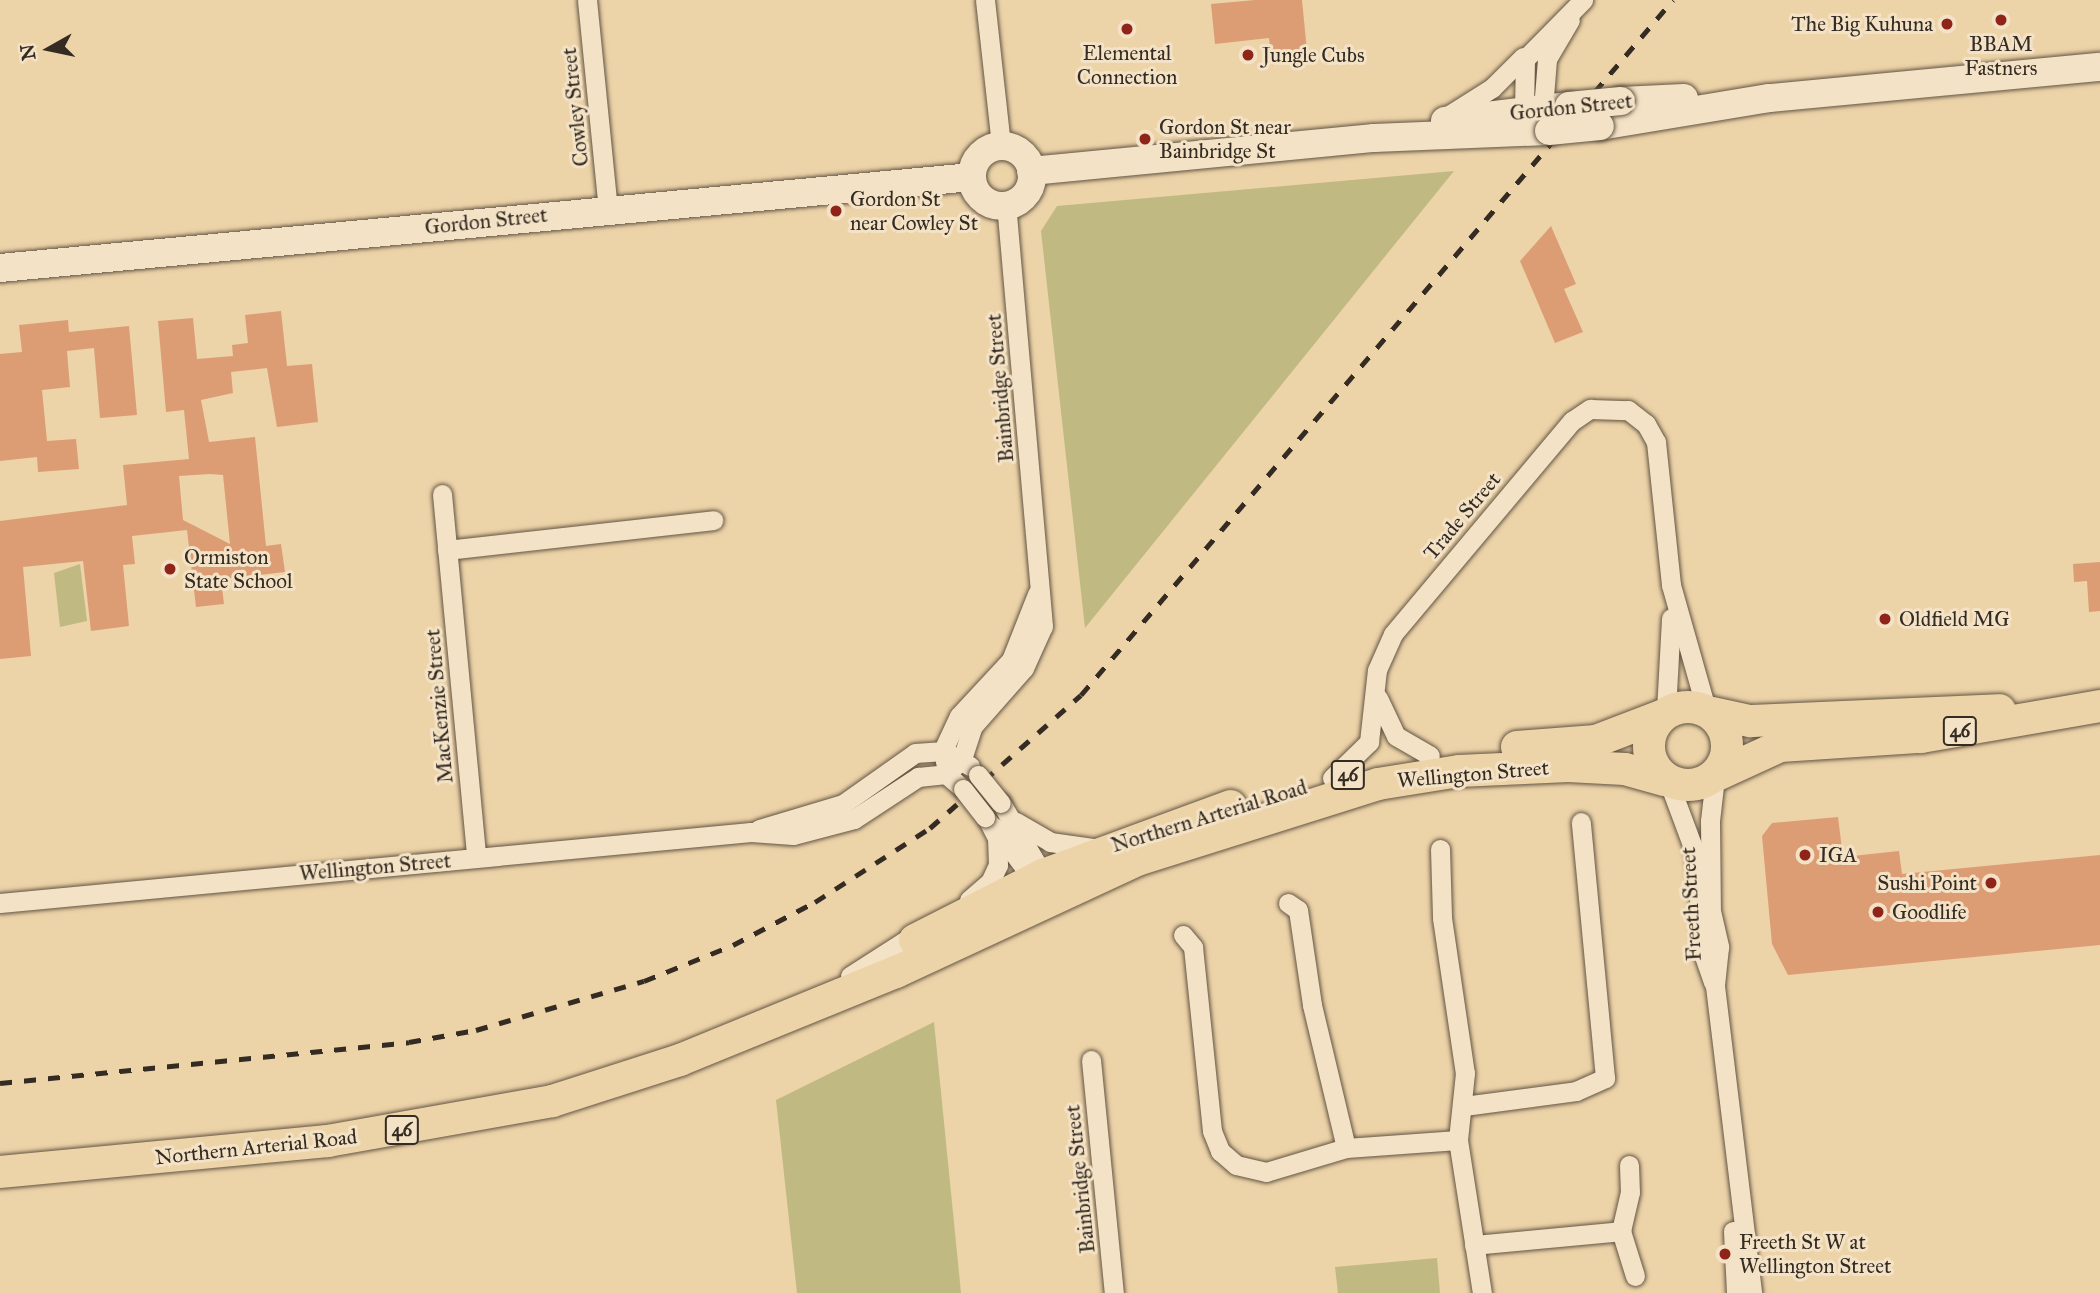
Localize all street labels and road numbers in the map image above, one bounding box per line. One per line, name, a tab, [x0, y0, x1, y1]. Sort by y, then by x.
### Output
street label: Cowley Street	[556, 46, 594, 168]
street label: Gordon Street	[1508, 88, 1634, 126]
street label: Gordon Street	[423, 202, 549, 240]
street label: Bainbridge Street	[981, 313, 1019, 463]
street label: Trade Street	[1418, 467, 1506, 565]
street label: MacKenzie Street	[420, 628, 458, 784]
road number: 46	[1942, 716, 1978, 746]
street label: Wellington Street	[1396, 755, 1550, 793]
road number: 46	[1330, 760, 1366, 790]
street label: Northern Arterial Road	[1108, 774, 1310, 858]
street label: Freeth Street	[1675, 846, 1707, 962]
street label: Wellington Street	[298, 848, 452, 886]
street label: Bainbridge Street	[1060, 1103, 1100, 1255]
road number: 46	[384, 1114, 420, 1146]
street label: Northern Arterial Road	[154, 1124, 358, 1170]

